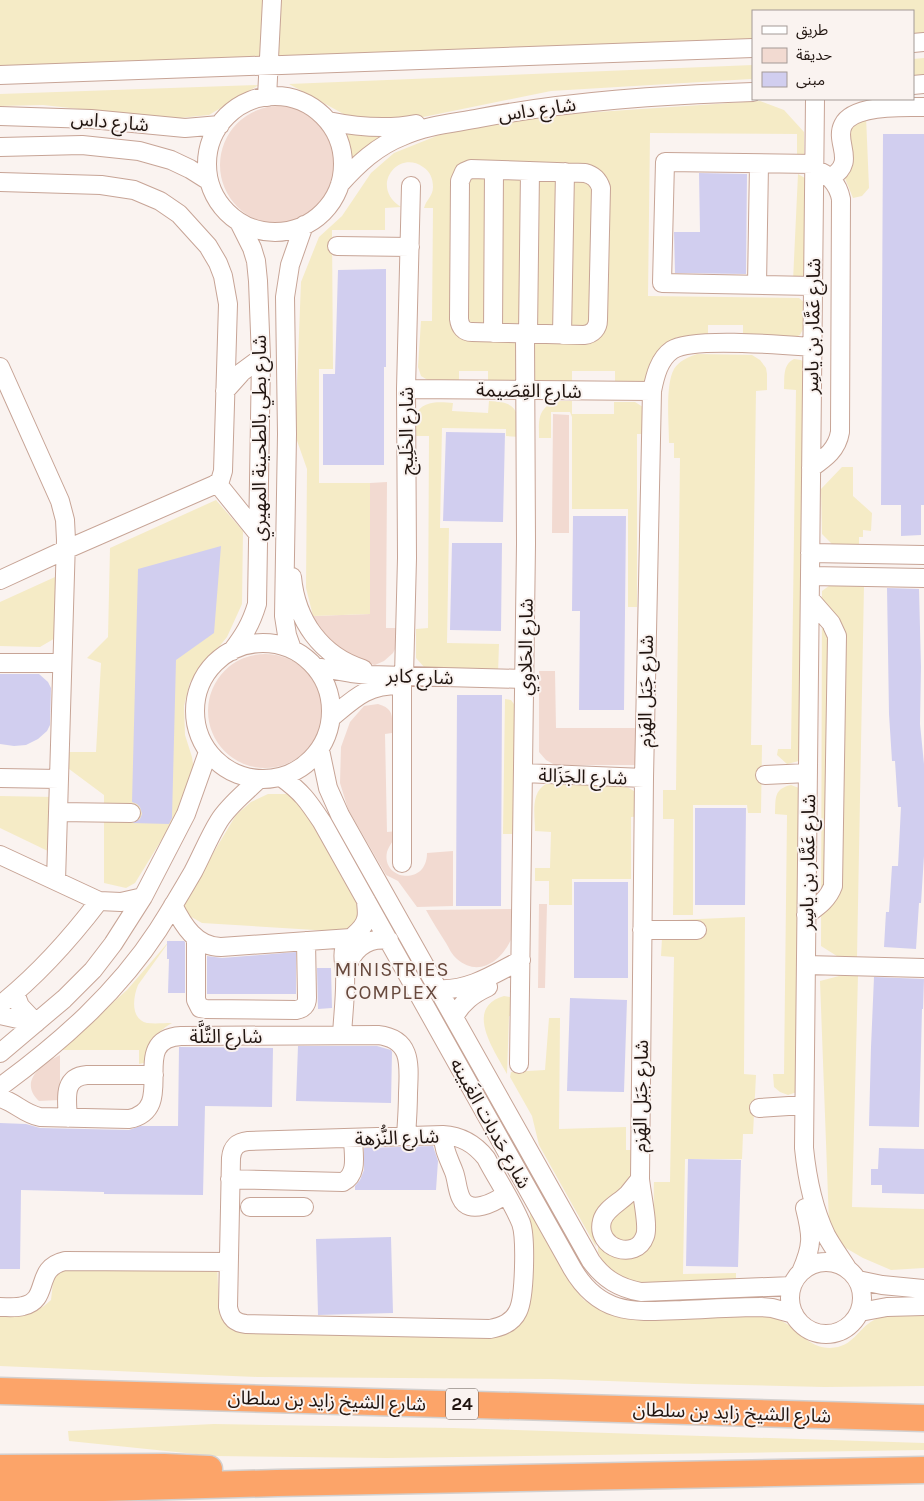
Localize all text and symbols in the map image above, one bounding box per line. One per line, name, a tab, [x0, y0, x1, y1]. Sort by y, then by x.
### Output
legend	[752, 10, 914, 100]
text: طريق	[796, 21, 828, 40]
text: حديقة	[796, 46, 832, 64]
text: مبنى	[796, 71, 825, 89]
street label: شارع داس	[497, 94, 578, 128]
street label: شارع داس	[70, 108, 150, 138]
street label: شارع عَمَّار بن ياسِر	[801, 258, 827, 395]
street label: شارع بطي بالطحينة المهيري	[249, 335, 274, 541]
street label: شارع القِصَيمة	[476, 379, 582, 405]
street label: شارع الخَلِيج	[396, 387, 421, 475]
street label: شارع الحَلاوِي	[514, 598, 541, 696]
street label: شارع جَبَل الهَزم	[634, 634, 661, 748]
street label: شارع كابر	[385, 665, 454, 691]
street label: شارع الجَزَالة	[538, 764, 628, 792]
street label: شارع عَمَّار بن ياسِر	[796, 794, 822, 931]
district label: MINISTRIES COMPLEX	[334, 958, 450, 1004]
street label: شارع التَّلَّة	[189, 1020, 263, 1050]
street label: شارع جَبَل الهَزم	[629, 1039, 656, 1153]
street label: شارع حَدبات الغَبينه	[443, 1054, 535, 1193]
street label: شارع النُّزهة	[354, 1122, 440, 1152]
street label: شارع الشيخ زايد بن سلطان	[227, 1387, 427, 1418]
road number: 24	[446, 1388, 478, 1420]
street label: شارع الشيخ زايد بن سلطان	[632, 1399, 832, 1430]

